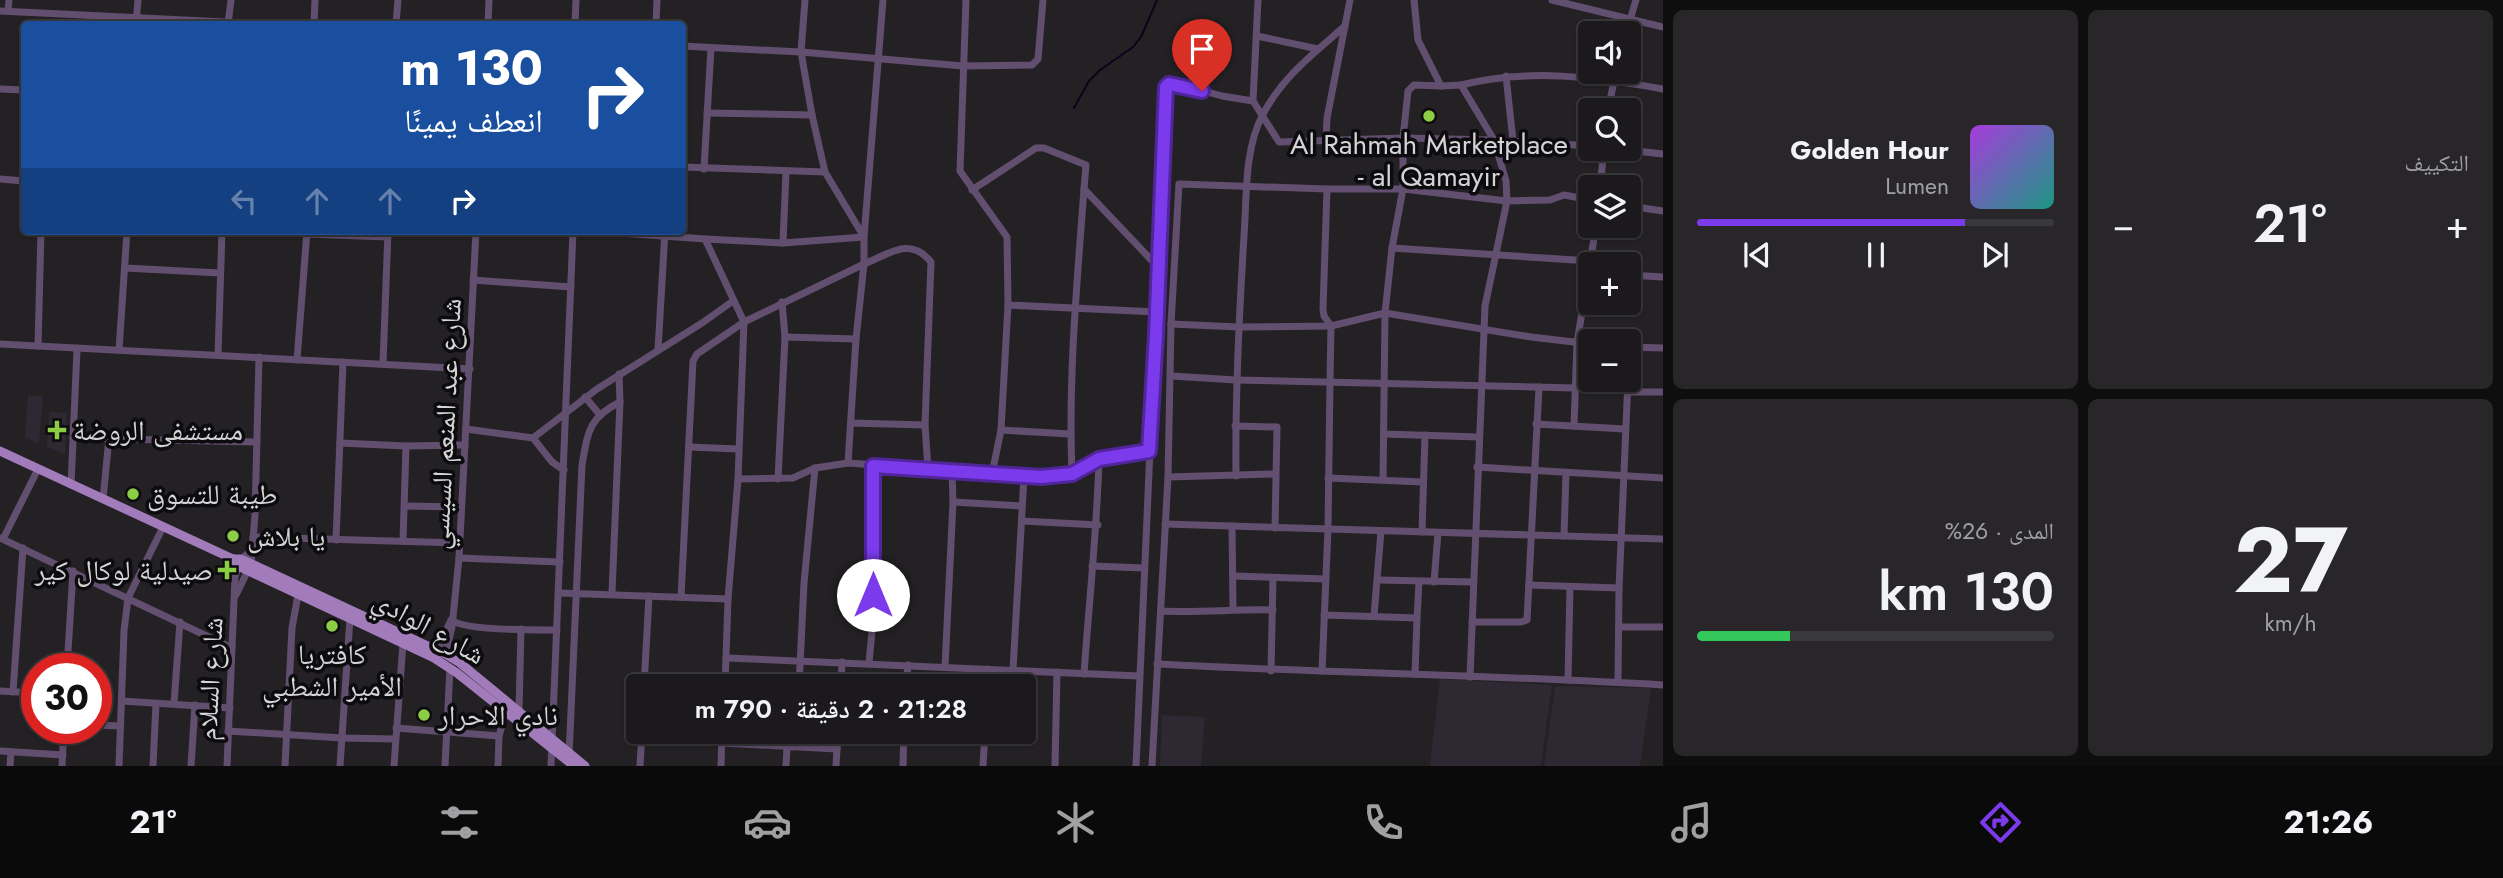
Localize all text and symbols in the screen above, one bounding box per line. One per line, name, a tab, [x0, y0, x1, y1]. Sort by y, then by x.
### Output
pin	[1172, 19, 1232, 91]
map controls	[1578, 21, 1641, 392]
button: sound	[1578, 21, 1641, 84]
icon: arrive	[1183, 30, 1221, 68]
text: 130 m	[400, 33, 543, 103]
icon: right	[567, 49, 658, 140]
text: انعطف يمينًا	[404, 98, 543, 144]
button: search	[1578, 98, 1641, 161]
marker: Al Rahmah Marketplace - al Qamayir	[1421, 108, 1437, 124]
place label: Al Rahmah Marketplace - al Qamayir	[1290, 124, 1568, 197]
text: Golden Hour	[1790, 131, 1949, 169]
text: التكييف	[2404, 146, 2469, 180]
text: Lumen	[1885, 169, 1949, 203]
button: layers	[1578, 175, 1641, 238]
icon: left	[225, 182, 263, 220]
icon: ahead	[298, 182, 336, 220]
icon: ahead	[371, 182, 409, 220]
icon: right	[444, 182, 482, 220]
text: 21°	[2253, 186, 2327, 262]
text: −	[2112, 197, 2134, 252]
text: +	[2446, 197, 2469, 252]
icon: previous	[1738, 236, 1776, 274]
icon: pause	[1857, 236, 1895, 274]
icon: next	[1976, 236, 2014, 274]
button: +	[1578, 252, 1641, 315]
street label: شارع عبد المنعم السيسي	[418, 297, 474, 551]
button: −	[1578, 329, 1641, 392]
place label: مستشفى الروضة	[73, 410, 243, 451]
marker: مستشفى الروضة	[47, 420, 67, 440]
place label: طيبة للتسوق	[147, 474, 277, 515]
marker: طيبة للتسوق	[125, 486, 141, 502]
text: 27	[2233, 495, 2348, 626]
text: المدى · 26%	[1945, 514, 2054, 548]
place label: يا بلاش	[247, 516, 325, 557]
marker: يا بلاش	[225, 528, 241, 544]
place label: صيدلية لوكال كير	[34, 550, 213, 591]
text: 130 km	[1879, 554, 2054, 630]
position arrow	[836, 558, 910, 632]
marker: صيدلية لوكال كير	[219, 562, 235, 578]
street label: شارع الوادي	[364, 579, 493, 677]
text: km/h	[2265, 606, 2317, 640]
street label: شارع السلام	[186, 616, 234, 742]
marker: كافتريا الأمير الشطبي	[324, 618, 340, 634]
place label: كافتريا الأمير الشطبي	[262, 634, 402, 709]
speed limit sign: 30	[21, 653, 112, 744]
text: 21:28 · 2 دقيقة · 790 m	[695, 690, 967, 728]
place label: نادي الاحرار	[437, 695, 558, 738]
marker: نادي الاحرار	[416, 707, 432, 723]
icon: filters	[435, 798, 484, 847]
icon: car	[743, 798, 792, 847]
icon: climate	[1051, 798, 1100, 847]
icon: phone	[1359, 798, 1408, 847]
icon: music	[1667, 798, 1716, 847]
icon: directions	[1976, 798, 2025, 847]
text: 21°	[130, 799, 176, 845]
text: 21:26	[2284, 799, 2374, 845]

